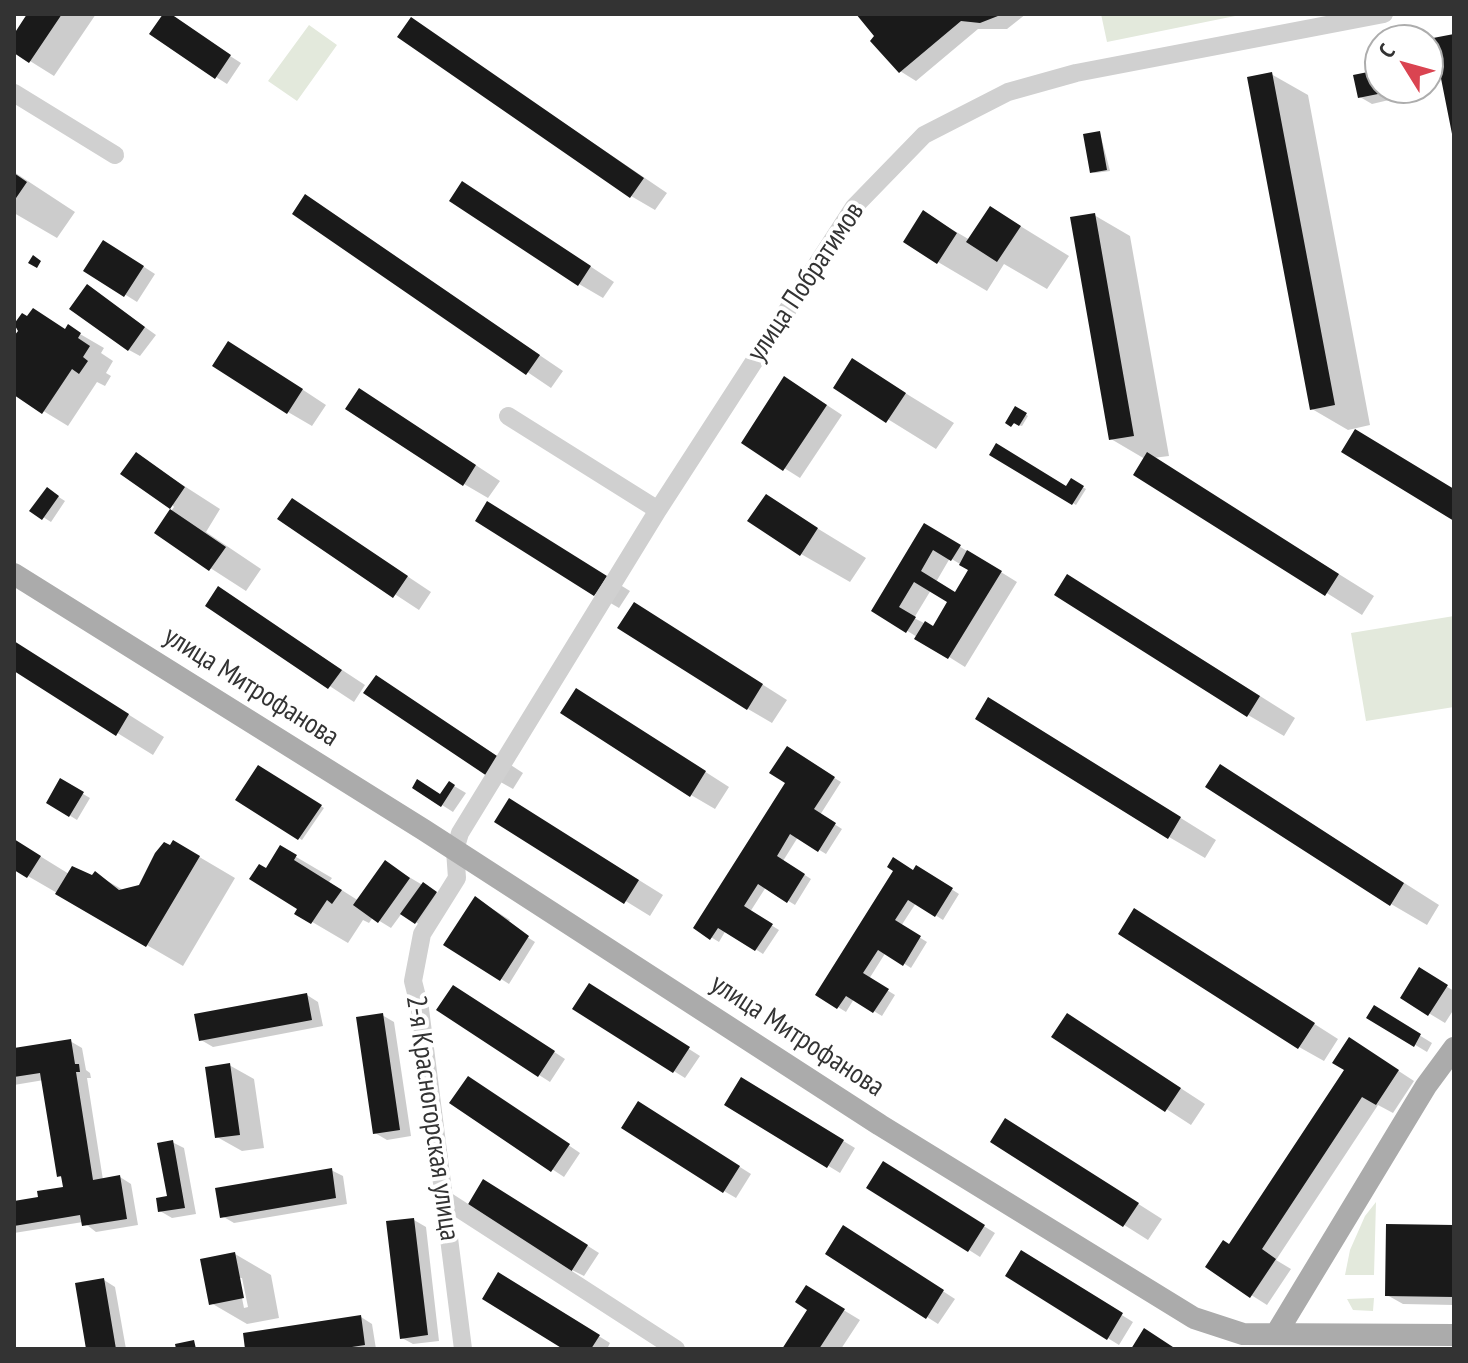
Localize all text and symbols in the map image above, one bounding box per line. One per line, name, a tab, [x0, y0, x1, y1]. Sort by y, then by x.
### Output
north arrow	[1364, 24, 1444, 104]
text: С	[1372, 38, 1401, 63]
street label: улица Побратимов	[740, 196, 872, 368]
street label: улица Митрофанова	[157, 620, 345, 754]
street label: улица Митрофанова	[704, 967, 890, 1105]
street label: 2-я Красногорская улица	[398, 993, 466, 1243]

